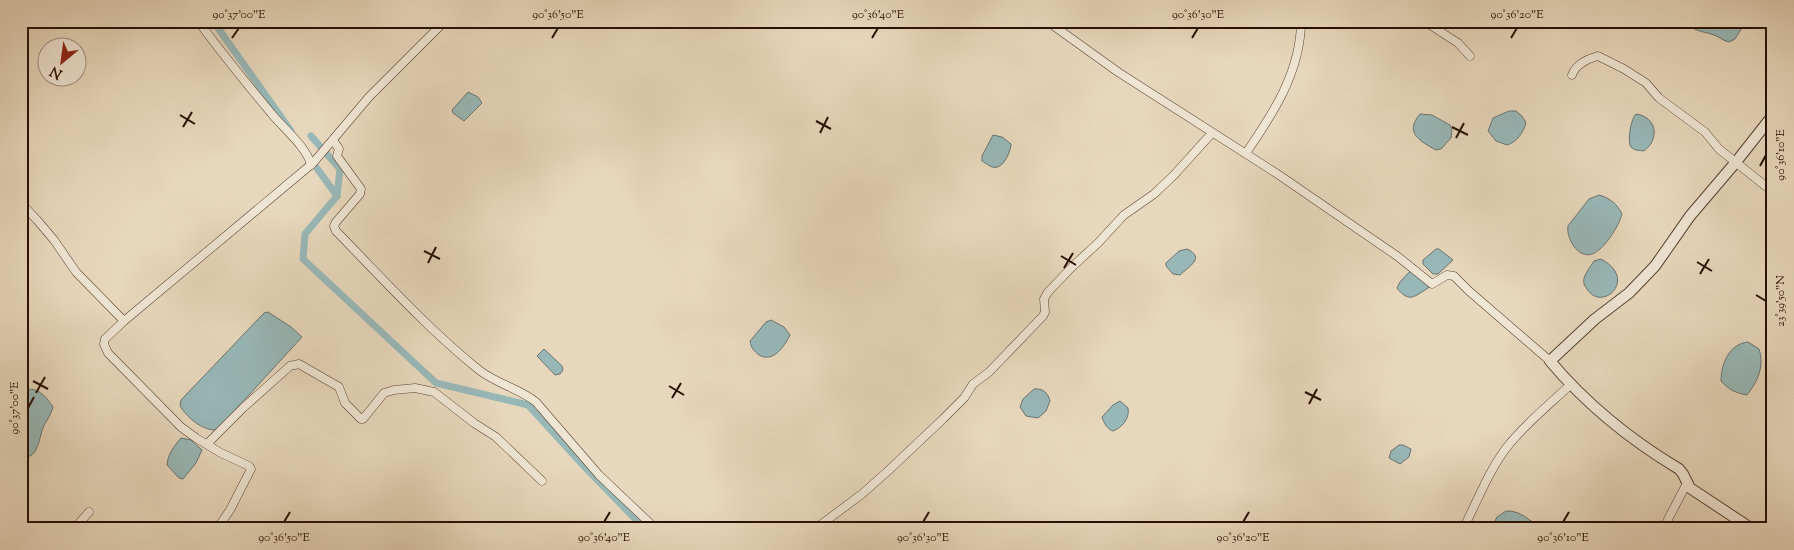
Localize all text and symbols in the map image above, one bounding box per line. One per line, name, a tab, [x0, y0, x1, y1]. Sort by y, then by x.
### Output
text: 90°37'00"E	[212, 6, 266, 24]
text: 90°36'50"E	[532, 6, 584, 24]
text: 90°36'40"E	[852, 6, 905, 24]
text: 90°36'30"E	[1172, 6, 1225, 24]
text: 90°36'20"E	[1491, 6, 1544, 24]
north arrow	[38, 38, 88, 88]
text: N	[47, 60, 66, 83]
text: 90°36'10"E	[1772, 129, 1790, 181]
text: 23°39'50"N	[1772, 275, 1790, 327]
text: 90°37'00"E	[6, 381, 24, 435]
text: 90°36'50"E	[258, 529, 310, 547]
text: 90°36'40"E	[578, 529, 631, 547]
text: 90°36'30"E	[897, 529, 950, 547]
text: 90°36'20"E	[1217, 529, 1270, 547]
text: 90°36'10"E	[1537, 529, 1589, 547]

